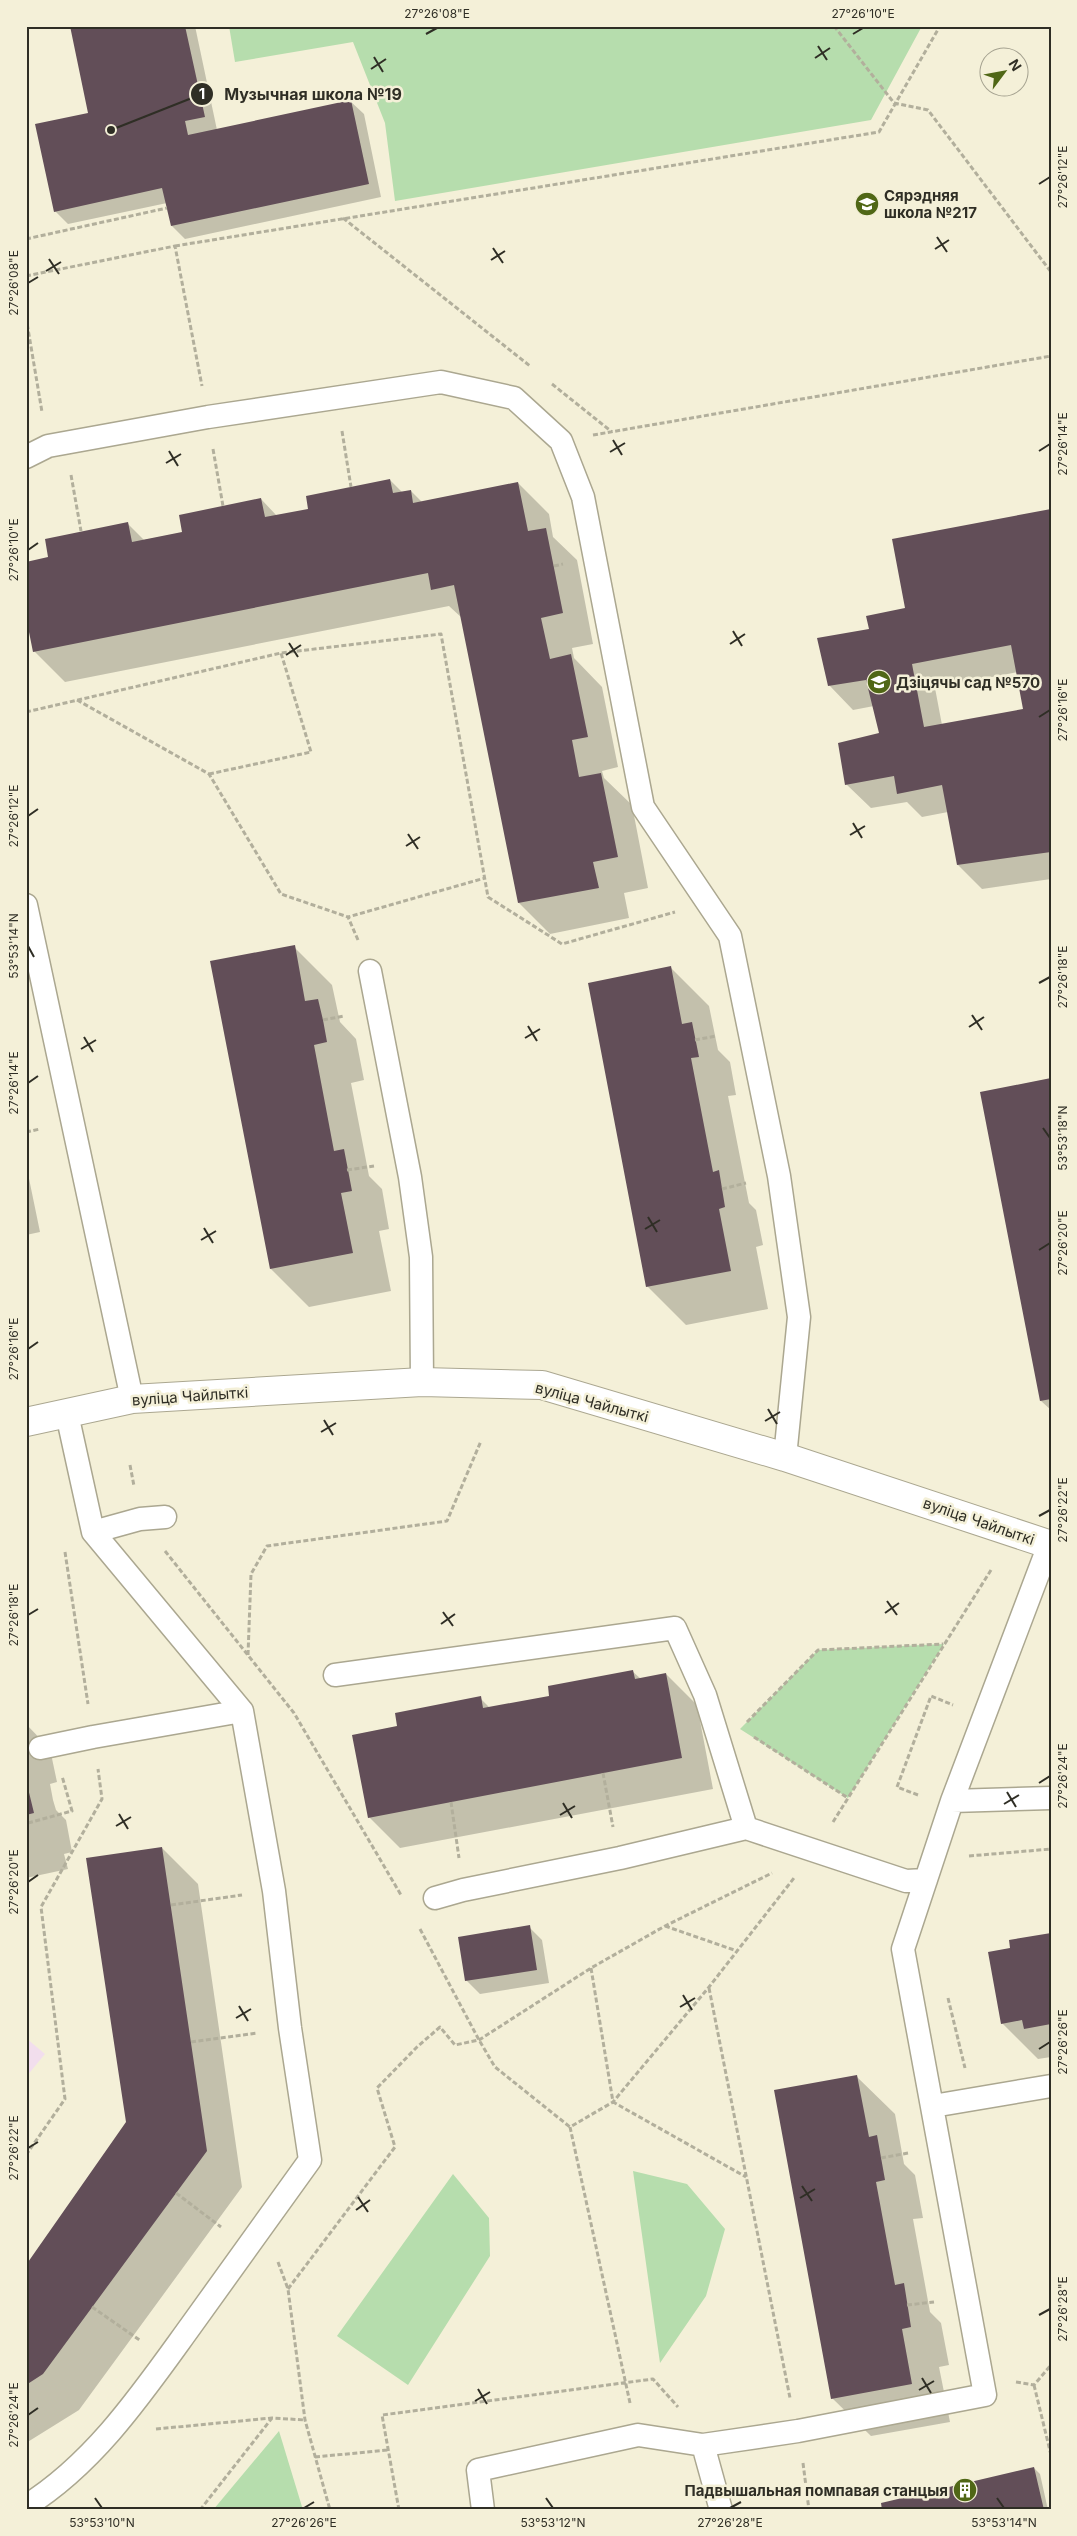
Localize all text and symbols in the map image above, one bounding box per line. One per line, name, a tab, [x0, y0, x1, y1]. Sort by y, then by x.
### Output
text: 27°26'08"E	[404, 6, 470, 21]
text: 27°26'10"E	[831, 6, 895, 21]
north arrow	[980, 48, 1030, 98]
text: N	[1005, 56, 1025, 74]
callout: Музычная школа №19	[190, 78, 412, 109]
text: 1	[199, 84, 205, 103]
text: Музычная школа №19	[224, 84, 402, 104]
text: 27°26'12"E	[1055, 146, 1070, 208]
place label: Сярэдняя школа №217	[884, 186, 977, 222]
school or university icon: Сярэдняя школа №217	[854, 191, 880, 217]
text: 27°26'08"E	[6, 250, 21, 316]
text: 27°26'14"E	[1055, 412, 1070, 476]
text: 27°26'10"E	[6, 518, 21, 582]
school or university icon: Дзіцячы сад №570	[866, 669, 892, 695]
place label: Дзіцячы сад №570	[896, 673, 1040, 692]
text: 27°26'16"E	[1055, 678, 1070, 742]
text: 27°26'12"E	[6, 785, 21, 847]
text: 53°53'14"N	[6, 913, 21, 979]
text: 27°26'18"E	[1055, 945, 1070, 1009]
text: 27°26'14"E	[6, 1051, 21, 1115]
text: 53°53'18"N	[1055, 1105, 1070, 1171]
text: 27°26'20"E	[1055, 1210, 1070, 1276]
text: 27°26'16"E	[6, 1317, 21, 1381]
street label: вуліца Чайлыткі	[533, 1378, 651, 1426]
street label: вуліца Чайлыткі	[131, 1382, 249, 1410]
text: 27°26'22"E	[1055, 1477, 1070, 1543]
street label: вуліца Чайлыткі	[921, 1493, 1037, 1549]
text: 27°26'18"E	[6, 1583, 21, 1647]
text: 27°26'24"E	[1055, 1743, 1070, 1809]
text: 27°26'20"E	[6, 1849, 21, 1915]
text: 27°26'26"E	[1055, 2009, 1070, 2075]
text: 27°26'22"E	[6, 2115, 21, 2181]
text: 27°26'28"E	[1055, 2276, 1070, 2342]
text: 27°26'24"E	[6, 2382, 21, 2448]
building icon: Падвышальная помпавая станцыя	[952, 2477, 978, 2503]
place label: Падвышальная помпавая станцыя	[685, 2481, 948, 2500]
text: 53°53'10"N	[69, 2515, 135, 2530]
text: 27°26'26"E	[271, 2515, 337, 2530]
text: 53°53'12"N	[520, 2515, 586, 2530]
text: 27°26'28"E	[697, 2515, 763, 2530]
text: 53°53'14"N	[971, 2515, 1037, 2530]

